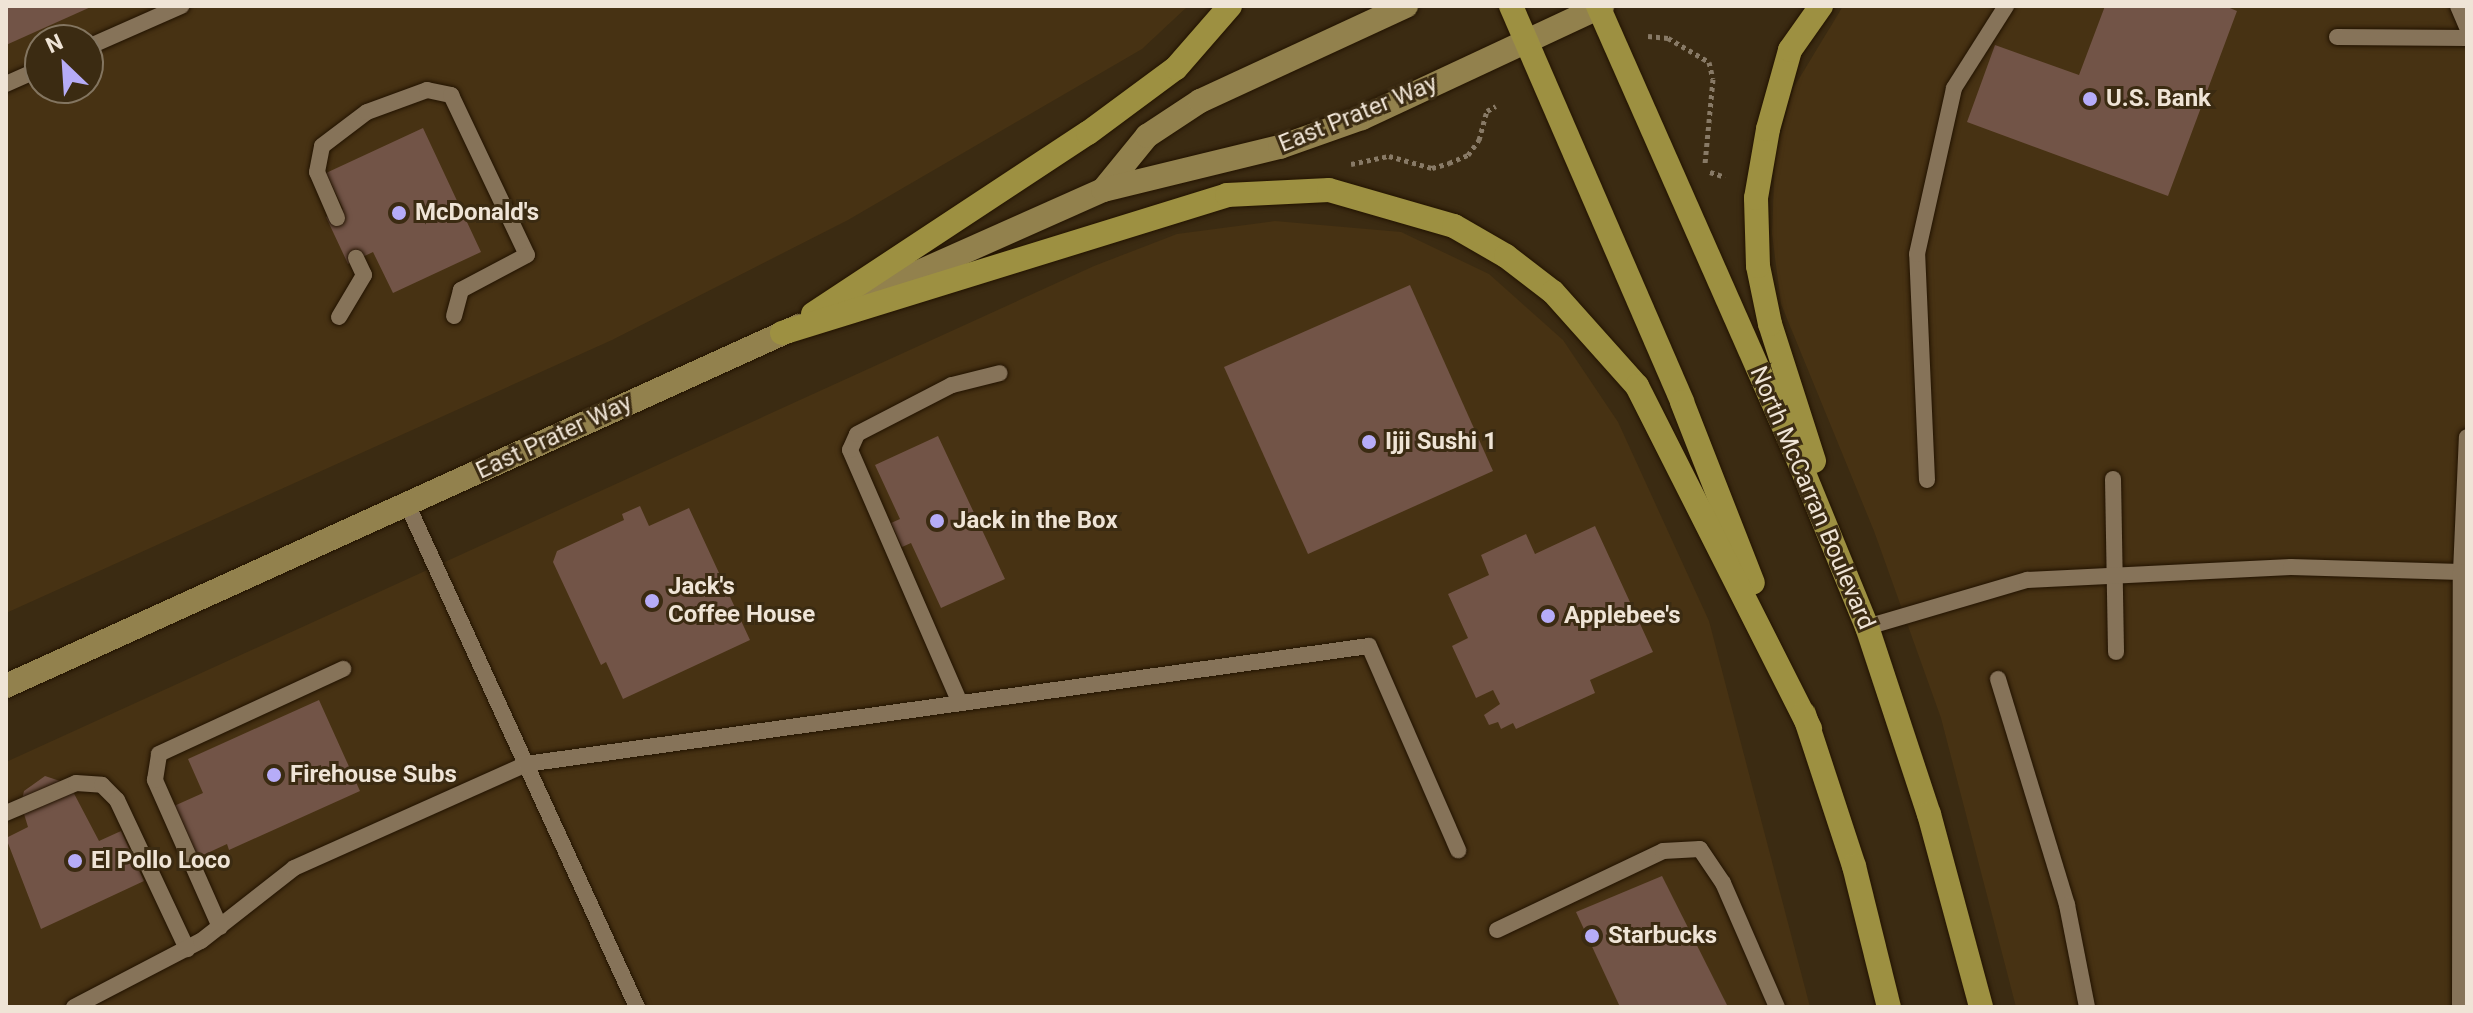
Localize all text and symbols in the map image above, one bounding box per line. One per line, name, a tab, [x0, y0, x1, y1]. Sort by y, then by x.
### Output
north arrow	[24, 24, 104, 104]
text: N	[42, 29, 67, 58]
street label: East Prater Way	[1274, 69, 1442, 159]
place label: U.S. Bank	[2106, 85, 2211, 113]
marker: U.S. Bank	[2081, 90, 2099, 108]
place label: McDonald's	[415, 199, 539, 227]
marker: McDonald's	[390, 204, 408, 222]
street label: North McCarran Boulevard	[1743, 362, 1881, 634]
street label: East Prater Way	[472, 388, 636, 486]
place label: Ijji Sushi 1	[1385, 428, 1497, 456]
marker: Ijji Sushi 1	[1360, 433, 1378, 451]
place label: Jack in the Box	[953, 507, 1118, 535]
marker: Jack in the Box	[928, 512, 946, 530]
place label: Jack's Coffee House	[668, 573, 815, 629]
marker: Jack's Coffee House	[643, 592, 661, 610]
place label: Applebee's	[1564, 602, 1680, 630]
marker: Applebee's	[1539, 607, 1557, 625]
place label: Firehouse Subs	[290, 761, 457, 789]
marker: Firehouse Subs	[265, 766, 283, 784]
place label: El Pollo Loco	[91, 847, 230, 875]
marker: El Pollo Loco	[66, 852, 84, 870]
place label: Starbucks	[1608, 922, 1717, 950]
marker: Starbucks	[1583, 927, 1601, 945]

